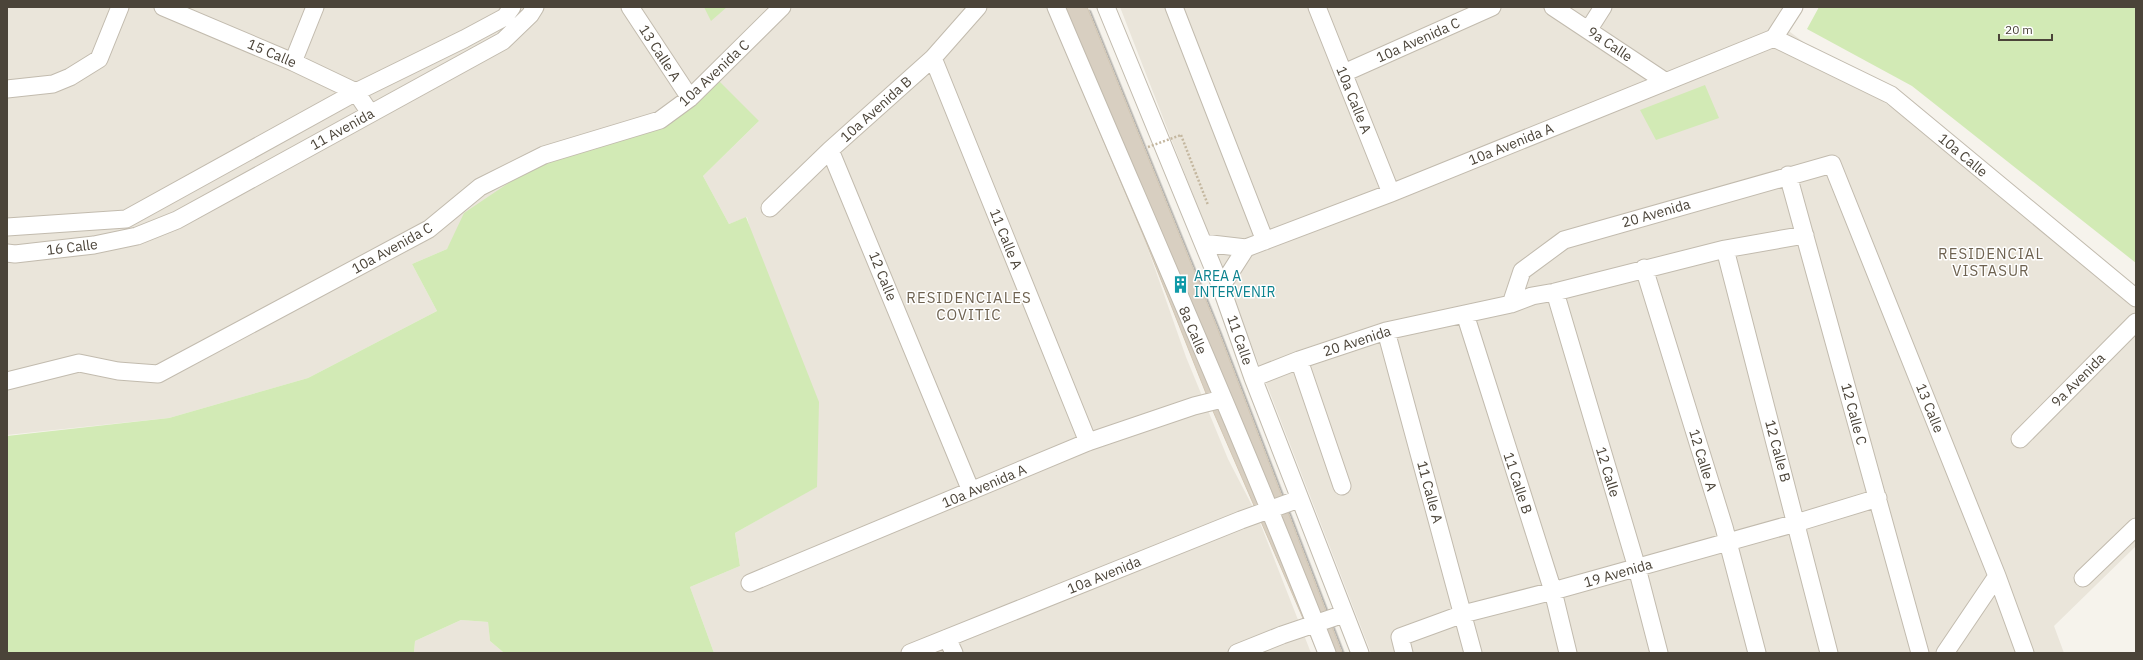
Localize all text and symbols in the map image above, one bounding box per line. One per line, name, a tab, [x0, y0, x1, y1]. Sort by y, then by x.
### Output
street label: 10a Avenida C	[1373, 13, 1463, 66]
scale bar	[1999, 16, 2052, 42]
street label: 13 Calle A	[635, 21, 685, 85]
street label: 9a Calle	[1584, 22, 1636, 66]
text: 20 m	[2005, 22, 2033, 37]
street label: 15 Calle	[245, 35, 300, 71]
street label: 10a Avenida C	[675, 36, 753, 110]
street label: 10a Calle A	[1332, 64, 1376, 136]
street label: 10a Avenida B	[836, 72, 916, 146]
street label: 11 Avenida	[307, 104, 378, 154]
street label: 10a Avenida A	[1466, 119, 1556, 169]
street label: 10a Calle	[1935, 129, 1992, 181]
street label: 20 Avenida	[1620, 195, 1693, 231]
street label: 11 Calle A	[986, 206, 1026, 272]
street label: 10a Avenida C	[348, 218, 436, 278]
street label: 16 Calle	[45, 235, 99, 259]
district label: RESIDENCIAL VISTASUR	[1938, 244, 2044, 280]
street label: 12 Calle	[865, 249, 901, 304]
place label: AREA A INTERVENIR	[1194, 267, 1275, 301]
building icon: AREA A INTERVENIR	[1171, 274, 1191, 294]
district label: RESIDENCIALES COVITIC	[906, 288, 1032, 324]
street label: 8a Calle	[1175, 303, 1211, 357]
street label: 11 Calle	[1223, 313, 1257, 368]
street label: 20 Avenida	[1321, 321, 1394, 360]
street label: 9a Avenida	[2047, 349, 2109, 411]
street label: 12 Calle C	[1837, 381, 1871, 447]
street label: 13 Calle	[1912, 381, 1948, 436]
street label: 12 Calle B	[1761, 418, 1795, 484]
street label: 12 Calle A	[1685, 427, 1721, 493]
street label: 12 Calle	[1592, 445, 1624, 500]
street label: 11 Calle B	[1500, 450, 1536, 516]
street label: 11 Calle A	[1413, 459, 1447, 525]
street label: 10a Avenida A	[939, 460, 1029, 512]
street label: 10a Avenida	[1065, 552, 1144, 598]
street label: 19 Avenida	[1582, 555, 1655, 591]

